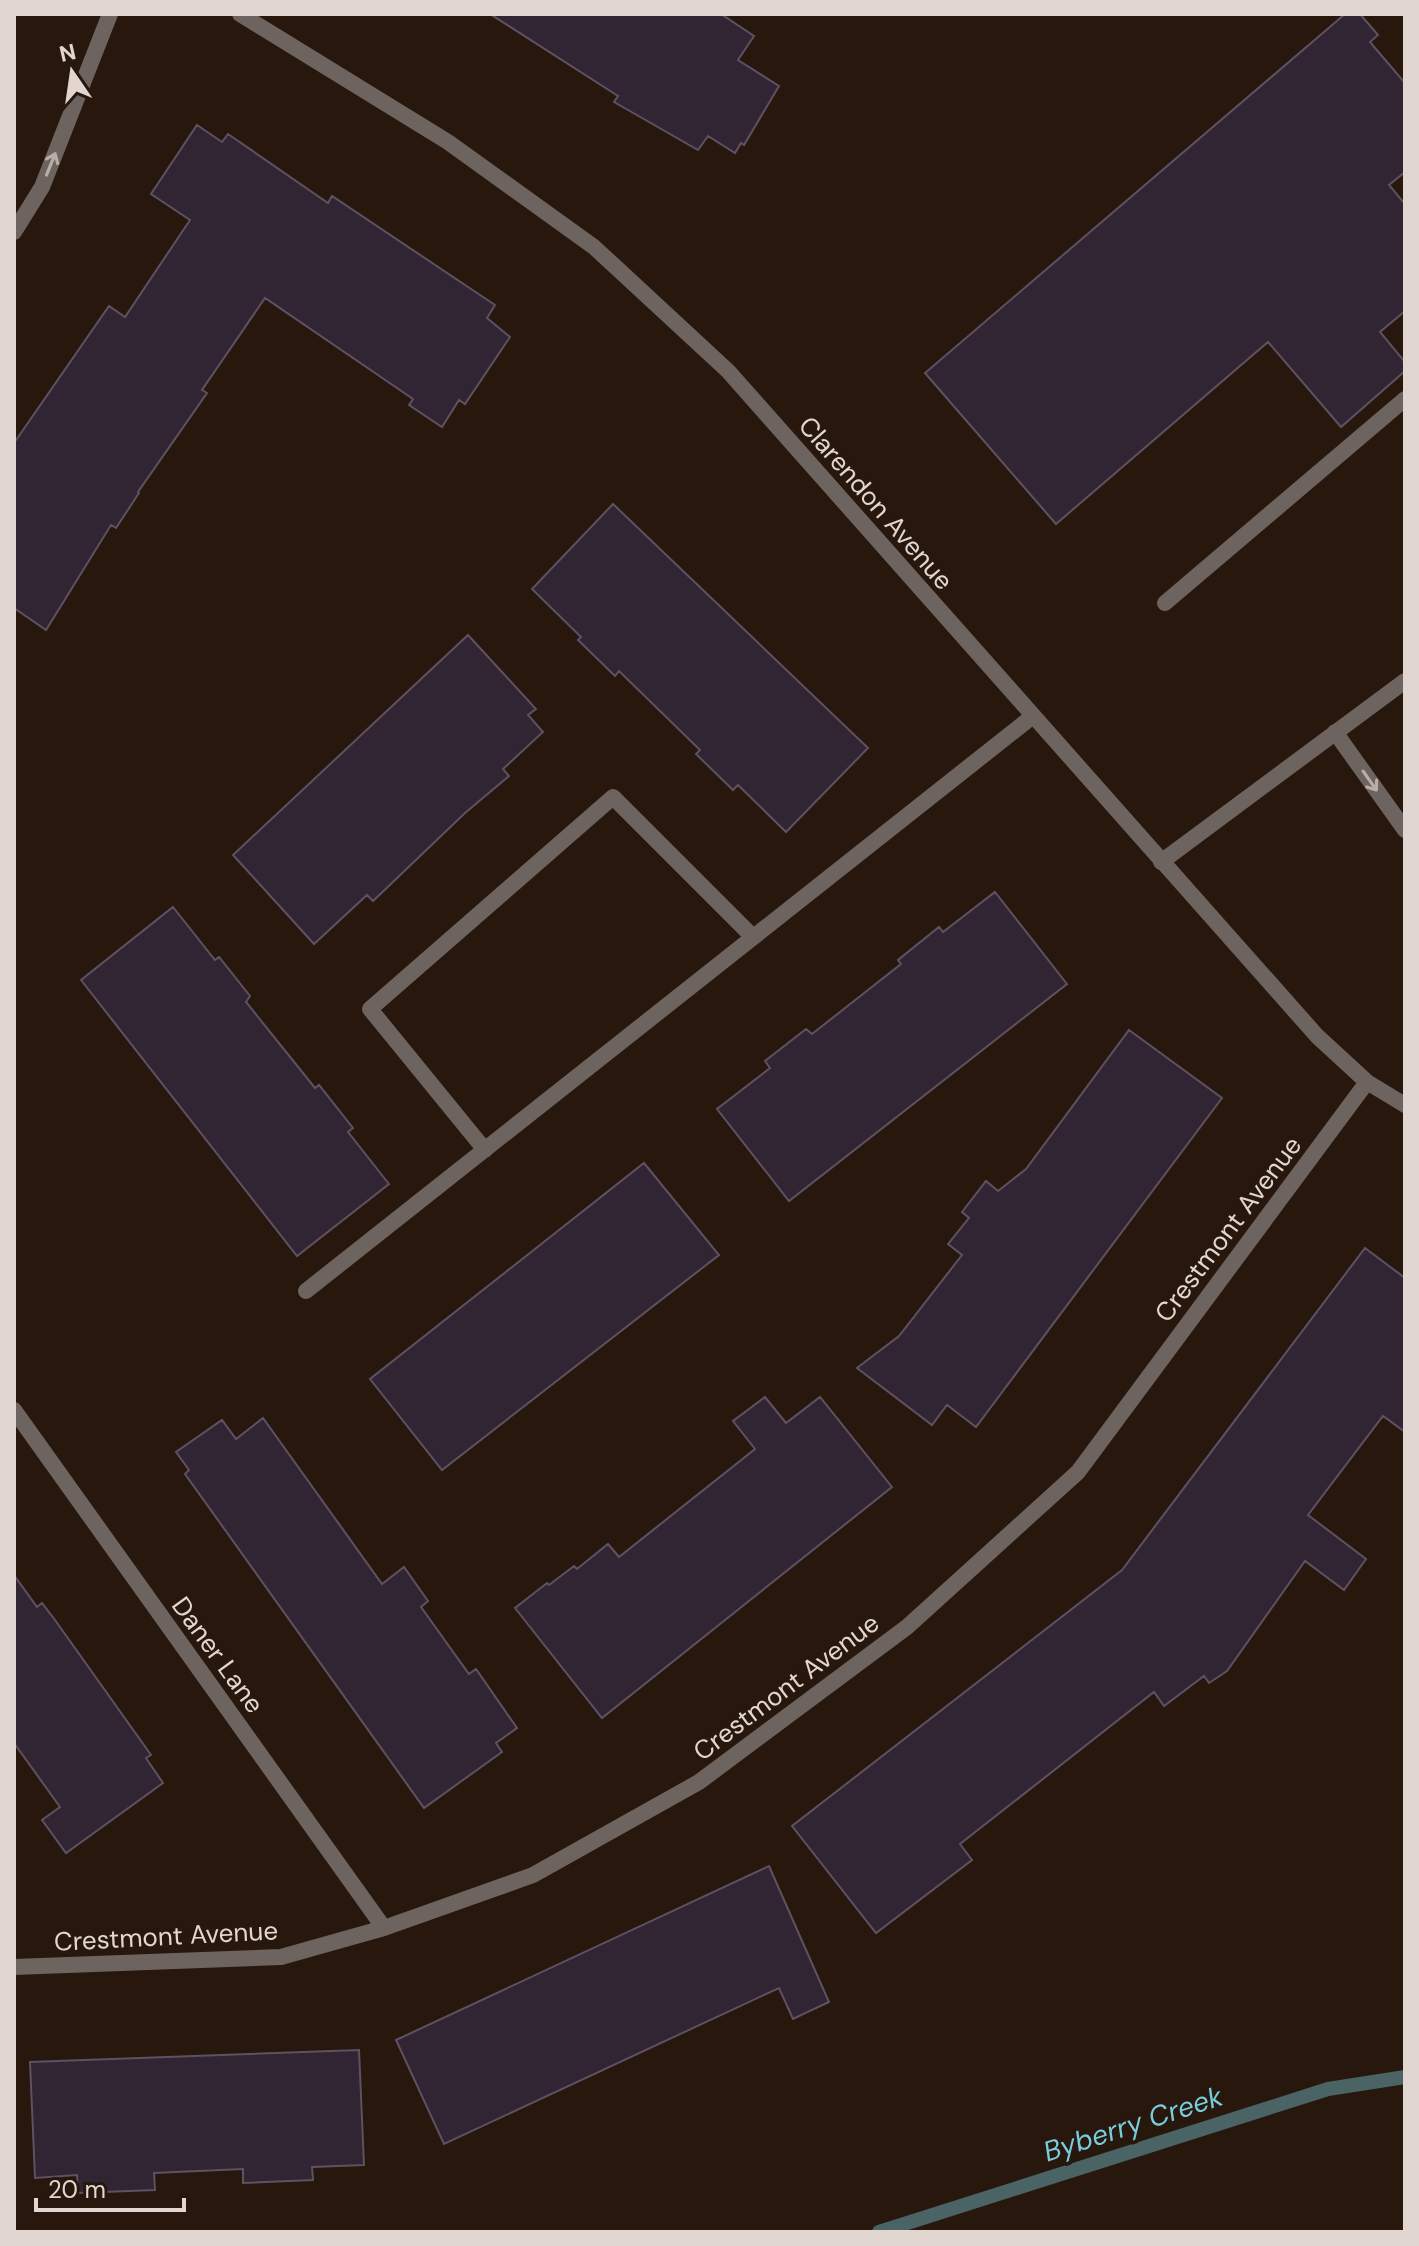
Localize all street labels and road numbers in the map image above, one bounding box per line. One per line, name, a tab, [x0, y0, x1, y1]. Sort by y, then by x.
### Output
street label: Clarendon Avenue	[791, 409, 961, 597]
street label: Crestmont Avenue	[1147, 1129, 1309, 1329]
street label: Daner Lane	[164, 1590, 272, 1720]
street label: Crestmont Avenue	[686, 1606, 886, 1768]
street label: Crestmont Avenue	[53, 1913, 279, 1959]

